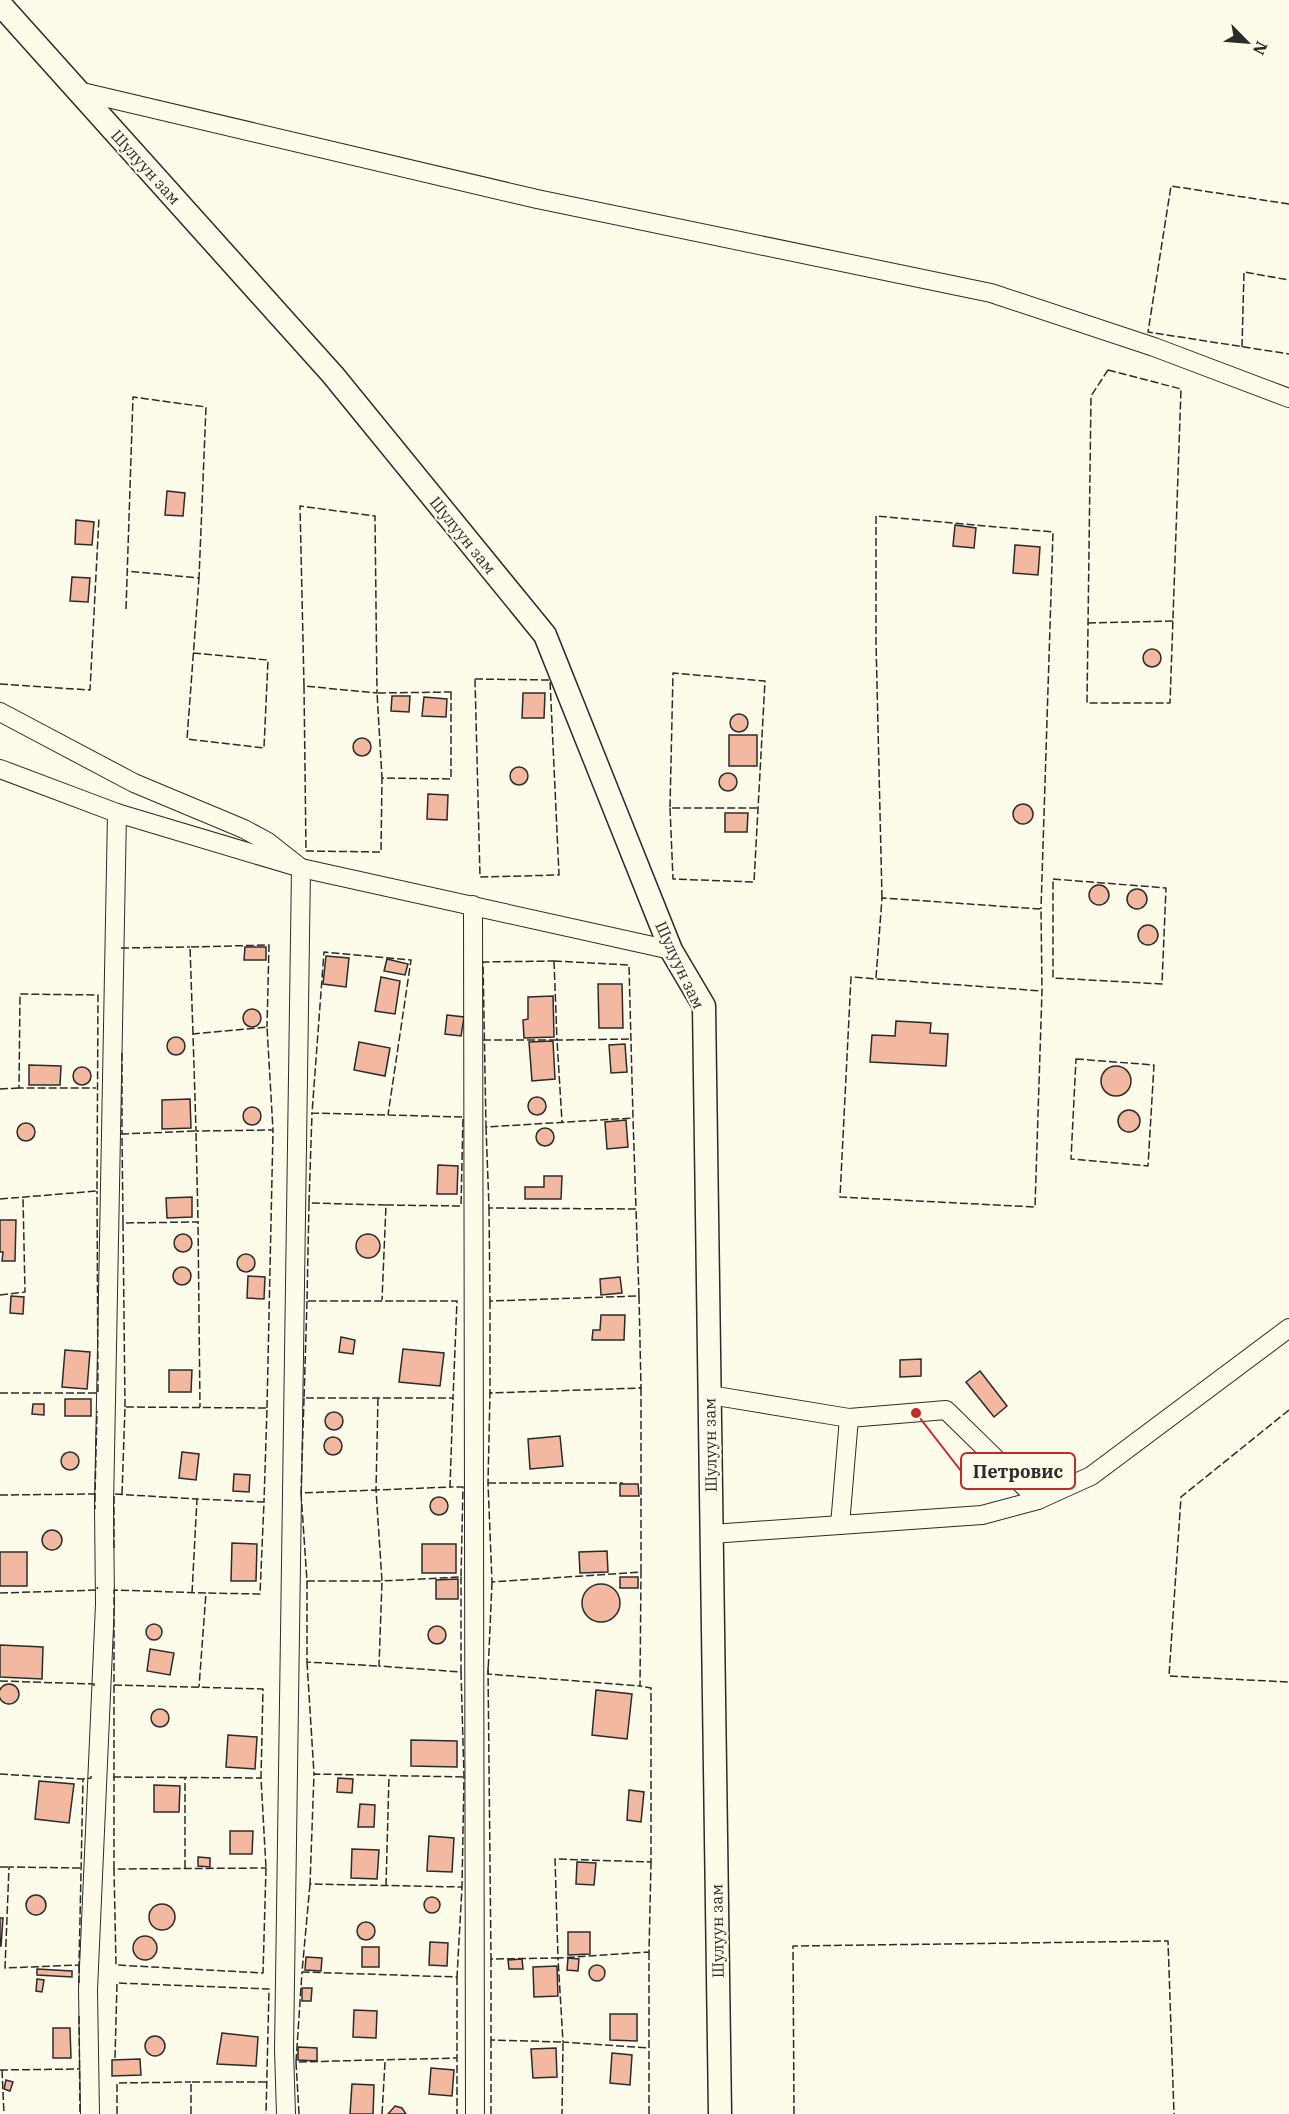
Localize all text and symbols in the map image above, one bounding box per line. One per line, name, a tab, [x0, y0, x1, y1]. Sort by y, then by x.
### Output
north arrow	[1217, 12, 1277, 72]
text: N	[1249, 38, 1272, 58]
street label: Шулуун зам	[107, 125, 185, 209]
street label: Шулуун зам	[426, 492, 500, 578]
street label: Шулуун зам	[651, 918, 709, 1012]
street label: Шулуун зам	[699, 1398, 721, 1492]
callout: Петровис	[961, 1453, 1075, 1489]
text: Петровис	[973, 1460, 1064, 1483]
street label: Шулуун зам	[706, 1884, 728, 1978]

